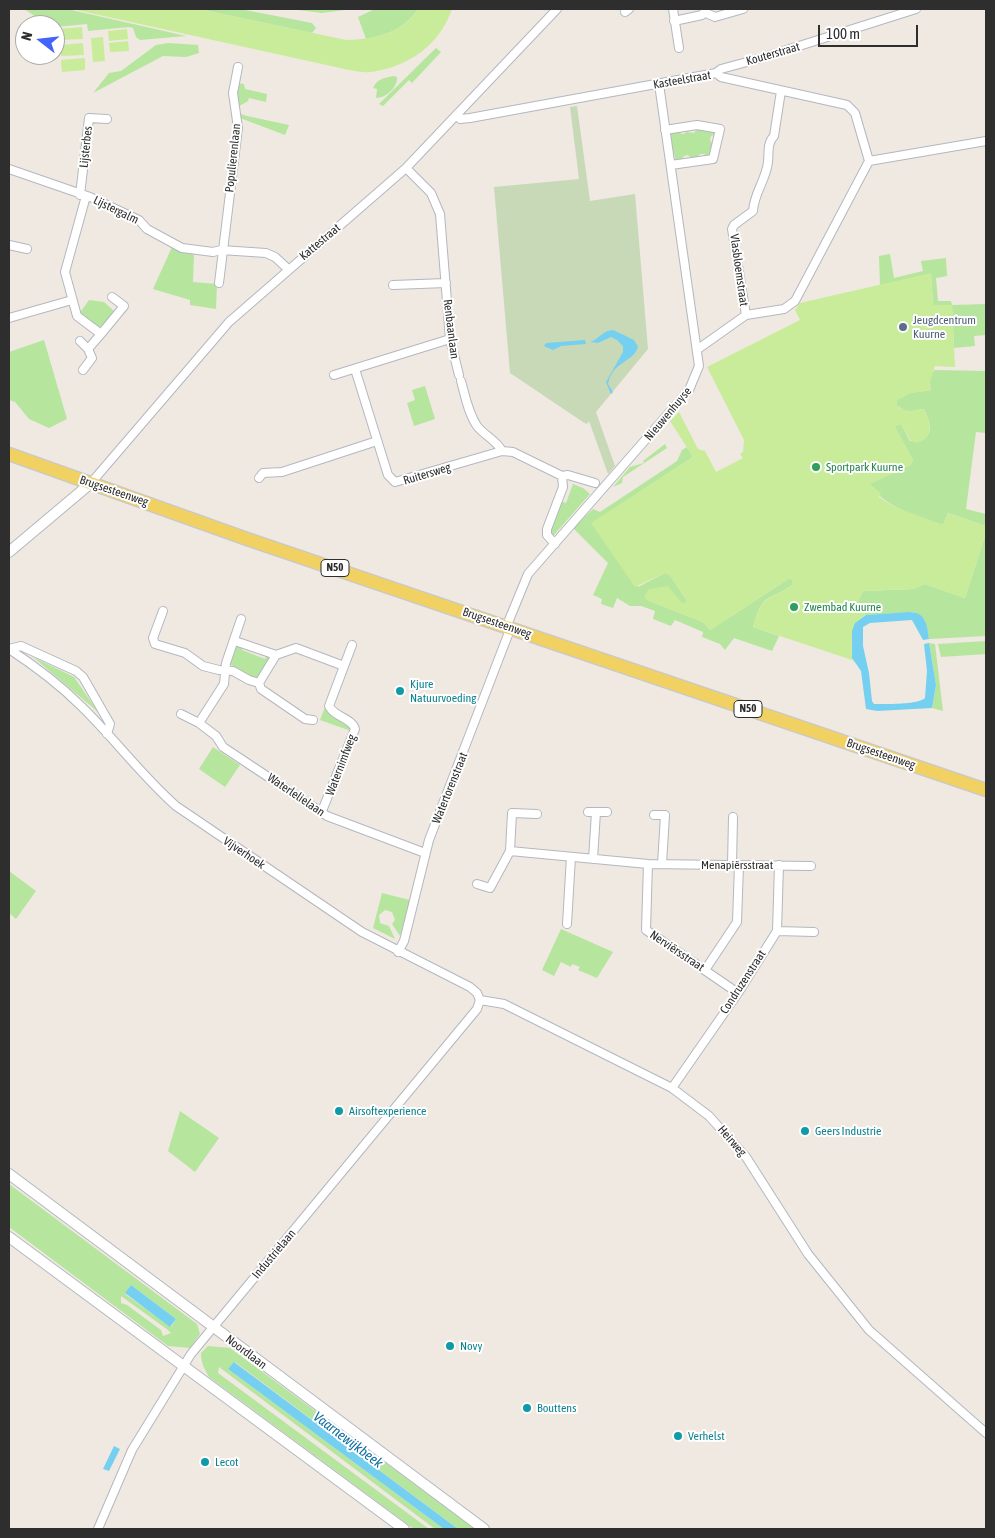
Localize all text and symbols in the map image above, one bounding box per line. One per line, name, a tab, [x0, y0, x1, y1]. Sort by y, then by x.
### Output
north arrow	[15, 15, 65, 65]
scale bar	[820, 15, 920, 47]
text: 100 m	[826, 25, 860, 42]
text: N	[18, 30, 35, 42]
street label: Kouterstraat	[745, 39, 801, 69]
street label: Kasteelstraat	[652, 68, 712, 92]
street label: Populierenlaan	[222, 123, 244, 193]
street label: Lijsterbes	[77, 125, 95, 169]
street label: Lijstergalm	[91, 193, 141, 227]
street label: Kattestraat	[297, 221, 343, 263]
street label: Vlasbloemstraat	[727, 233, 751, 307]
street label: Renbaanlaan	[440, 298, 462, 360]
place label: Jeugdcentrum Kuurne	[913, 313, 976, 341]
marker: Jeugdcentrum Kuurne	[897, 321, 909, 333]
street label: Nieuwenhuyse	[641, 384, 695, 444]
street label: Ruitersweg	[402, 460, 452, 488]
place label: Sportpark Kuurne	[826, 460, 903, 474]
marker: Sportpark Kuurne	[810, 461, 822, 473]
street label: Brugsesteenweg	[78, 473, 150, 509]
road number: N50	[321, 560, 349, 576]
place label: Zwembad Kuurne	[804, 600, 881, 614]
marker: Zwembad Kuurne	[788, 601, 800, 613]
street label: Brugsesteenweg	[461, 605, 533, 641]
place label: Kjure Natuurvoeding	[410, 677, 477, 705]
marker: Kjure Natuurvoeding	[394, 685, 406, 697]
road number: N50	[734, 701, 762, 718]
street label: Waternimfweg	[323, 732, 359, 798]
street label: Brugsesteenweg	[845, 736, 917, 772]
street label: Watertorenstraat	[429, 750, 471, 826]
street label: Waterlelielaan	[264, 770, 328, 820]
street label: Vijverhoek	[220, 834, 268, 872]
street label: Menapiërsstraat	[701, 858, 773, 872]
street label: Nerviërsstraat	[647, 928, 707, 974]
street label: Condruzenstraat	[717, 947, 769, 1017]
place label: Airsoftexperience	[349, 1104, 426, 1118]
marker: Airsoftexperience	[333, 1105, 345, 1117]
street label: Heirweg	[715, 1123, 749, 1159]
place label: Geers Industrie	[815, 1124, 881, 1138]
marker: Geers Industrie	[799, 1125, 811, 1137]
street label: Industrielaan	[249, 1226, 299, 1282]
street label: Noordlaan	[223, 1332, 269, 1372]
place label: Novy	[460, 1339, 482, 1353]
marker: Novy	[444, 1340, 456, 1352]
place label: Bouttens	[537, 1401, 576, 1415]
marker: Bouttens	[521, 1402, 533, 1414]
water label: Vaarnewijkbeek	[310, 1408, 386, 1472]
place label: Verhelst	[688, 1429, 725, 1443]
marker: Verhelst	[672, 1430, 684, 1442]
place label: Lecot	[215, 1455, 239, 1469]
marker: Lecot	[199, 1456, 211, 1468]

